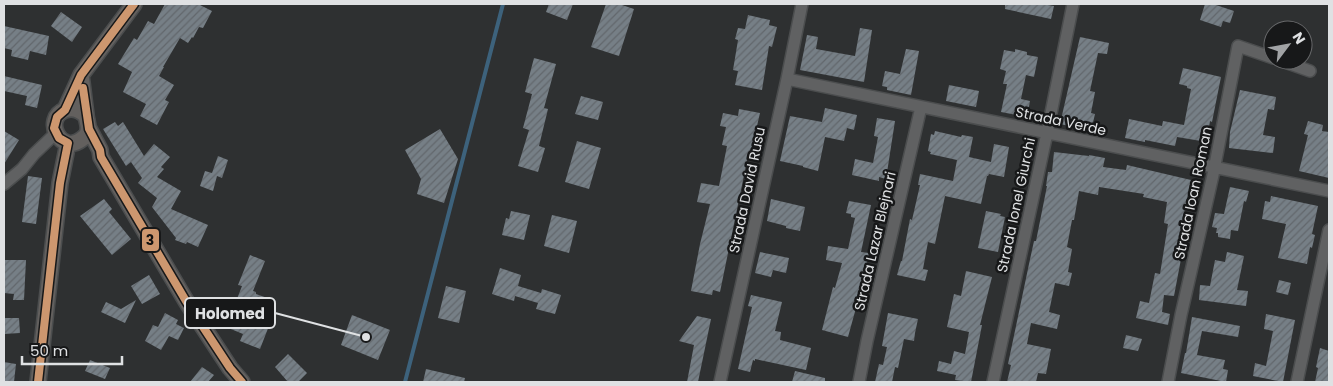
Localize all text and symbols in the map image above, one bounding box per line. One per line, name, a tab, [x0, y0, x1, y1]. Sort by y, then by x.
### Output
north arrow	[1263, 20, 1313, 70]
text: N	[1288, 28, 1310, 48]
street label: Strada Verde	[1014, 102, 1108, 140]
street label: Strada David Rusu	[724, 125, 770, 255]
street label: Strada Ioan Roman	[1169, 125, 1217, 261]
street label: Strada Ionel Giurchi	[992, 136, 1040, 274]
street label: Strada Lazar Blejnari	[849, 169, 901, 313]
line badge: 3	[141, 228, 160, 252]
text: 3	[146, 230, 154, 250]
callout: Holomed	[185, 298, 275, 328]
text: Holomed	[195, 303, 265, 324]
scale bar	[22, 334, 122, 366]
text: 50 m	[30, 340, 68, 361]

